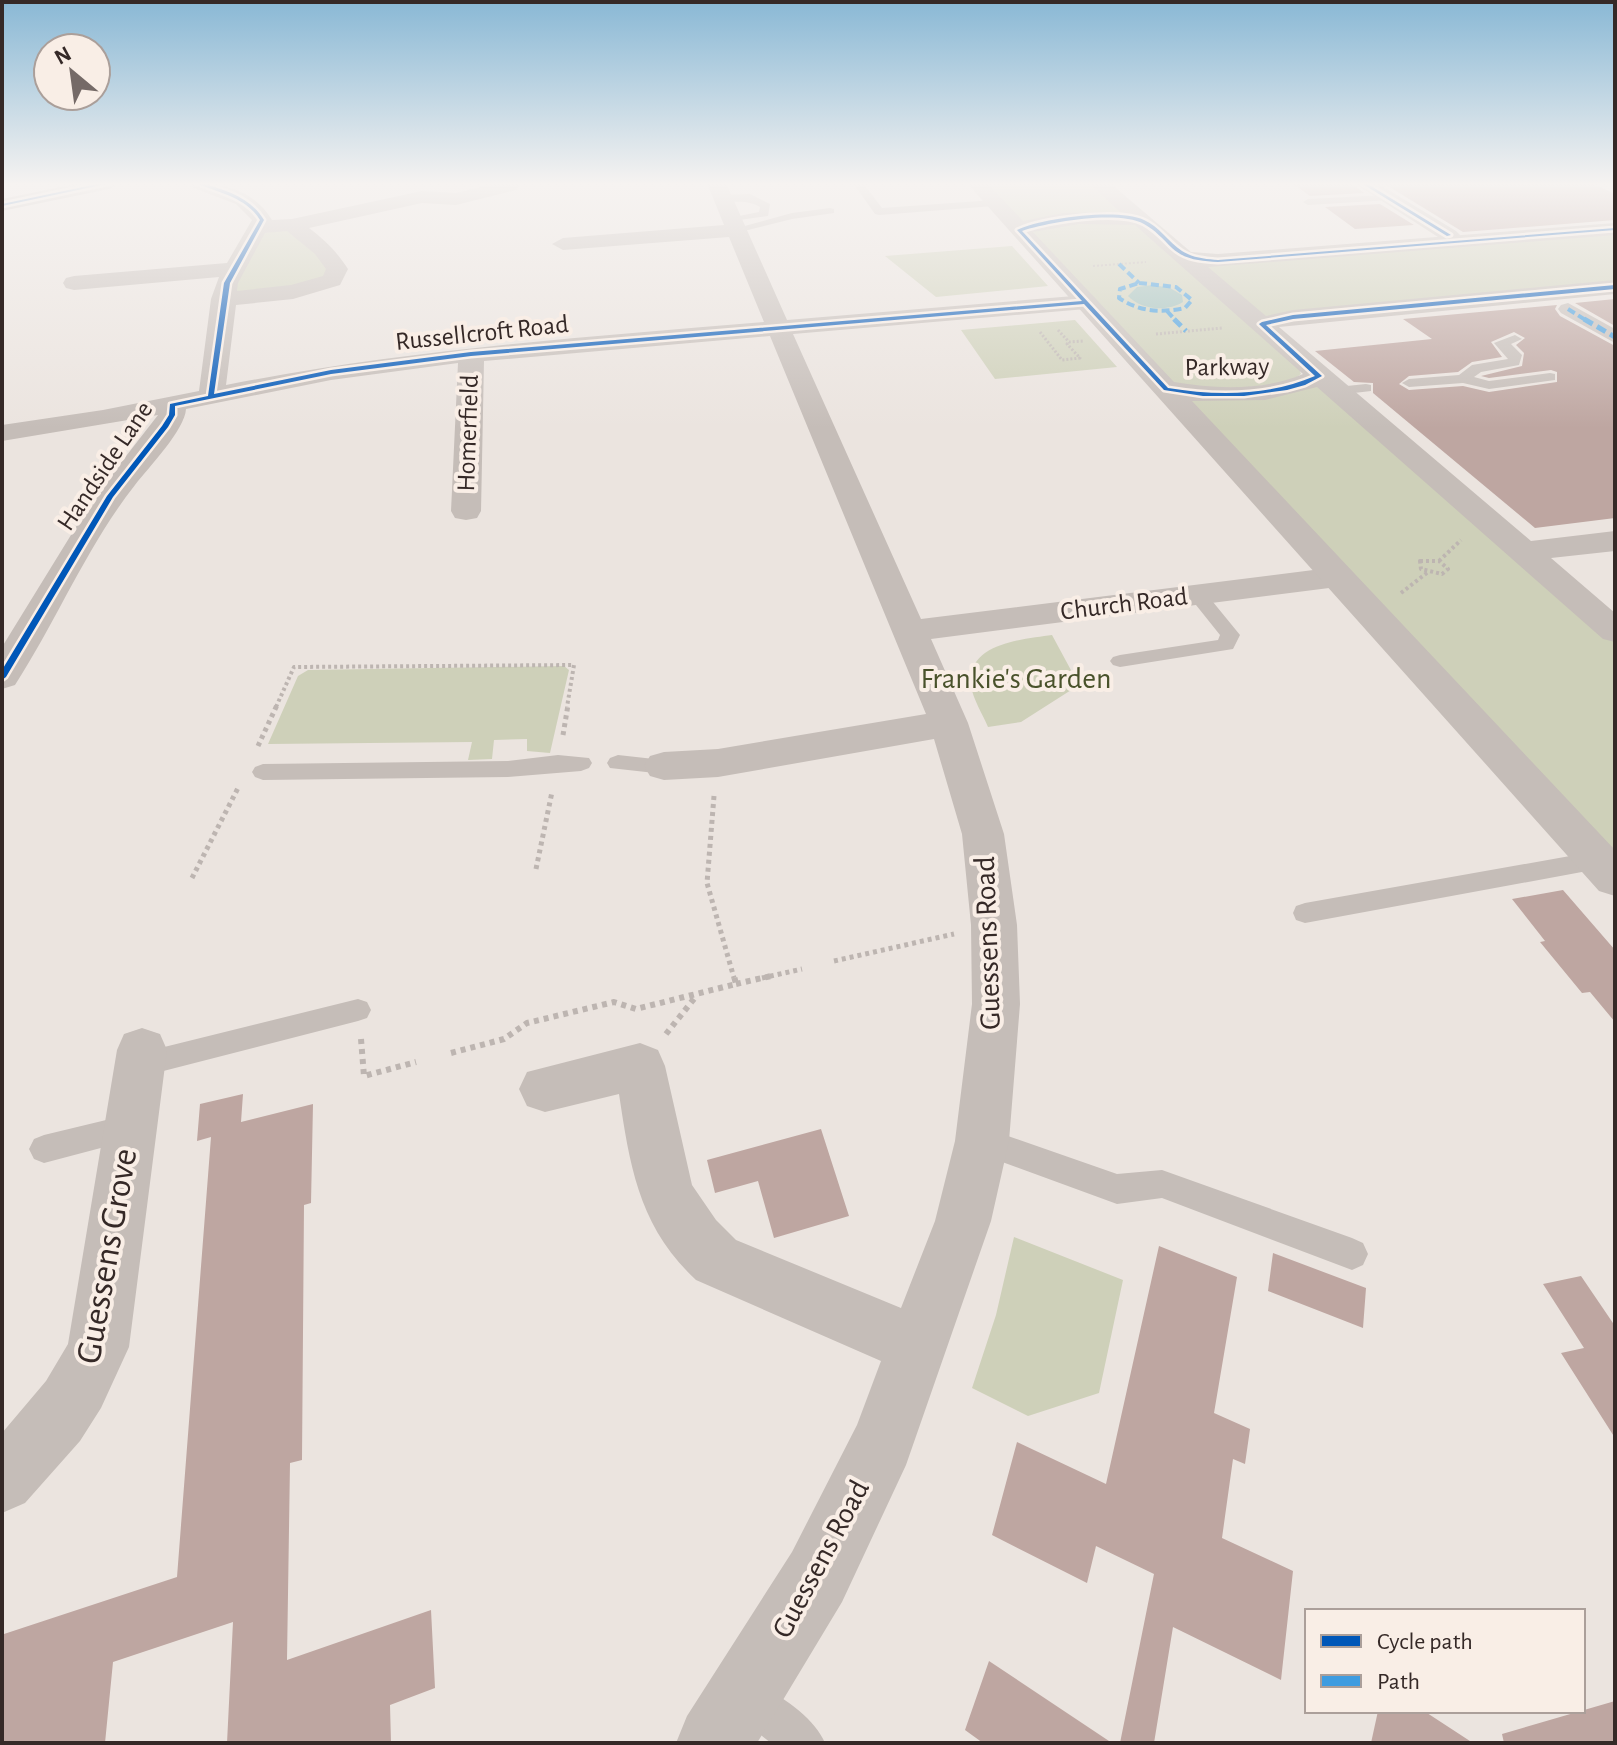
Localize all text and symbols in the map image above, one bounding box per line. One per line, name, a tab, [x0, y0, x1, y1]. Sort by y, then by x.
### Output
north arrow	[32, 32, 112, 112]
text: N	[51, 42, 75, 69]
street label: Russellcroft Road	[394, 311, 570, 355]
street label: Parkway	[1184, 353, 1270, 381]
street label: Homerfield	[453, 374, 483, 492]
street label: Handside Lane	[52, 397, 158, 535]
street label: Church Road	[1059, 583, 1189, 625]
park label: Frankie's Garden	[920, 664, 1112, 694]
street label: Guessens Road	[970, 856, 1006, 1030]
street label: Guessens Grove	[70, 1146, 144, 1366]
street label: Guessens Road	[767, 1475, 875, 1643]
legend	[1305, 1609, 1585, 1713]
text: Cycle path	[1377, 1630, 1473, 1654]
text: Path	[1377, 1670, 1420, 1694]

